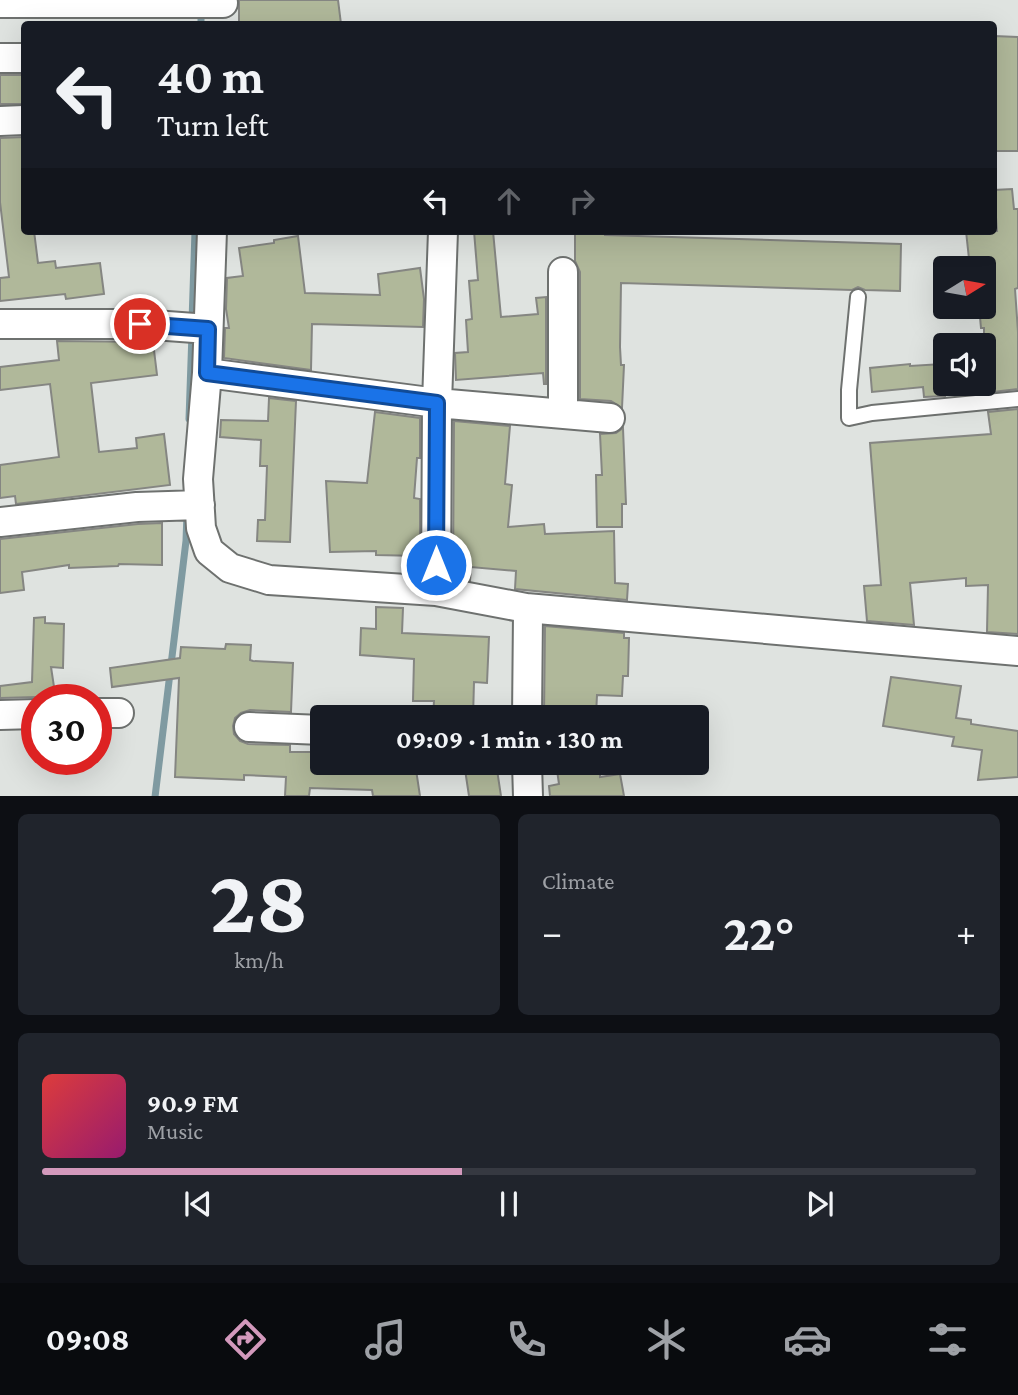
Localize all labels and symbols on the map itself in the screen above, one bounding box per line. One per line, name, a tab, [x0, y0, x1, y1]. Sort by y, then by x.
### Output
north arrow	[933, 256, 996, 318]
pin	[110, 294, 170, 354]
position arrow	[399, 528, 473, 602]
speed limit sign: 30	[21, 684, 112, 775]

